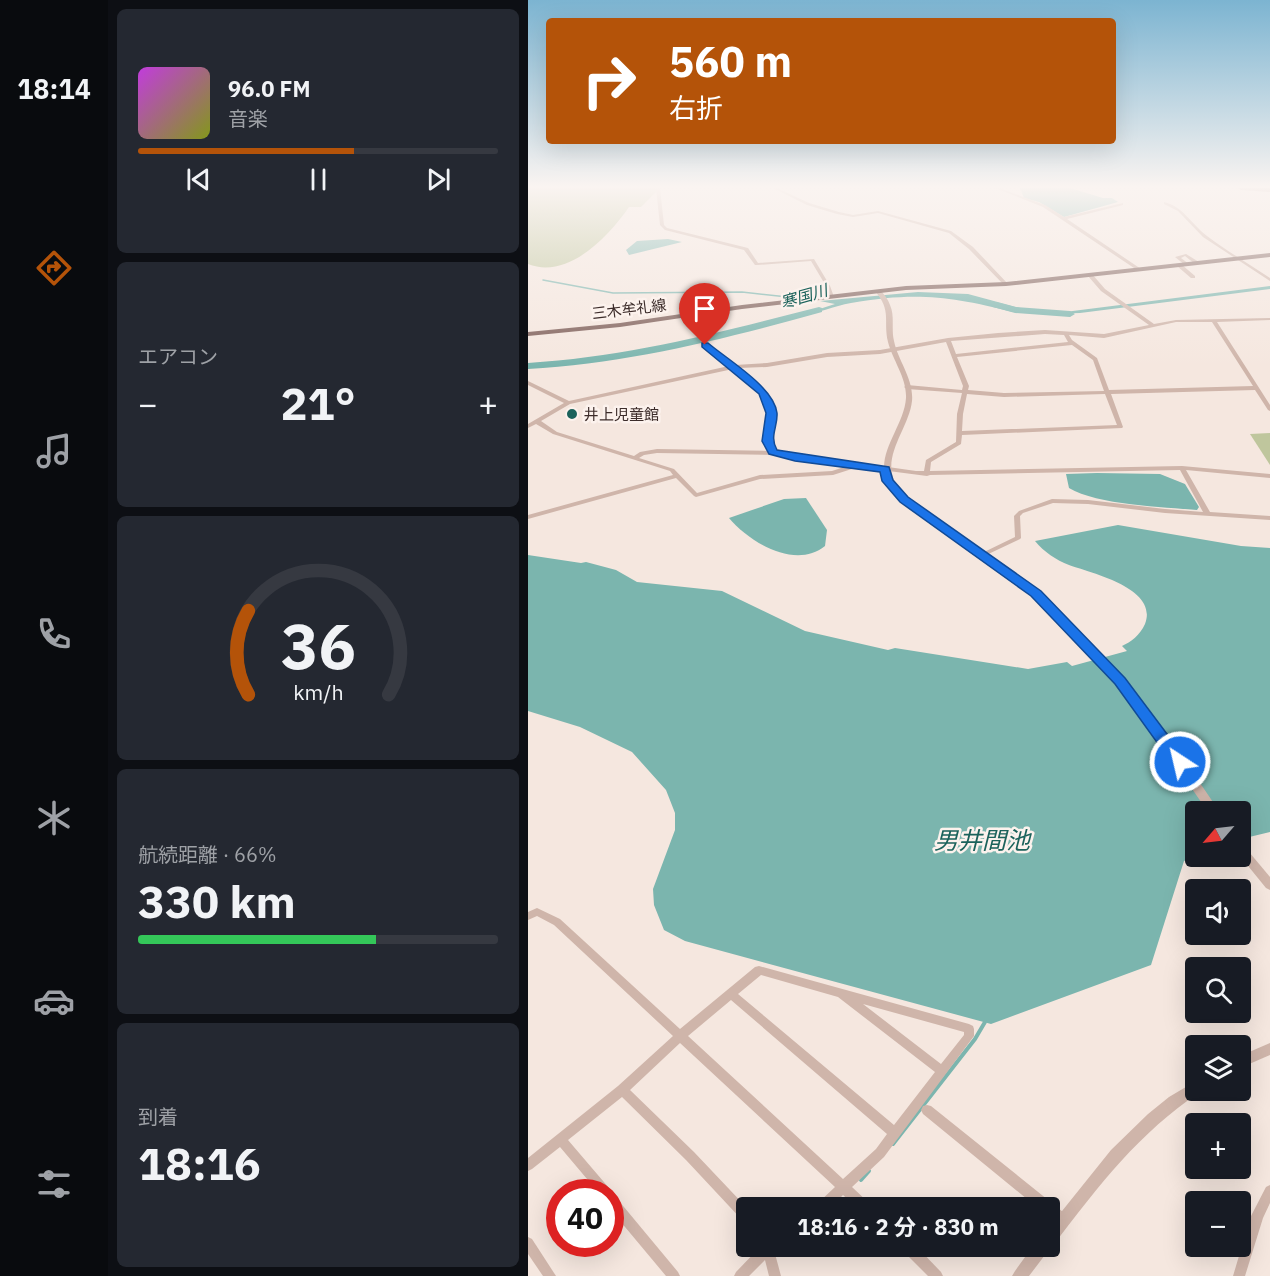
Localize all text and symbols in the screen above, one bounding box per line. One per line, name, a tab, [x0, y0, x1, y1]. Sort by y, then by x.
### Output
text: 560 m	[669, 34, 792, 89]
icon: right	[570, 42, 648, 120]
text: 18:14	[17, 71, 91, 106]
text: 96.0 FM	[228, 74, 311, 103]
text: 右折	[669, 90, 723, 125]
text: 音楽	[228, 105, 268, 132]
icon: previous	[182, 163, 215, 196]
icon: pause	[302, 163, 335, 196]
icon: next	[422, 163, 455, 196]
icon: directions	[33, 247, 75, 289]
water label: 寒国川	[778, 279, 832, 312]
pin	[679, 283, 730, 345]
icon: arrive	[688, 292, 721, 325]
street label: 三木牟礼線	[591, 295, 667, 323]
text: エアコン	[138, 343, 218, 370]
text: 21°	[280, 374, 356, 432]
text: −	[138, 382, 158, 425]
text: +	[478, 382, 498, 425]
place label: 井上児童館	[584, 405, 659, 424]
marker: 井上児童館	[565, 407, 579, 421]
icon: music	[33, 430, 75, 472]
text: 36	[281, 605, 355, 686]
icon: phone	[33, 613, 75, 655]
text: km/h	[293, 678, 343, 706]
position arrow	[1148, 730, 1212, 794]
icon: climate	[33, 797, 75, 839]
north arrow	[1185, 801, 1251, 867]
map controls	[1185, 801, 1251, 1257]
water label: 男井間池	[934, 824, 1032, 856]
text: 航続距離 · 66%	[138, 841, 277, 868]
text: 330 km	[138, 872, 296, 930]
button: sound	[1185, 879, 1251, 945]
button: search	[1185, 957, 1251, 1023]
icon: car	[33, 980, 75, 1022]
button: layers	[1185, 1035, 1251, 1101]
text: 到着	[138, 1103, 178, 1130]
button: +	[1185, 1113, 1251, 1179]
text: 18:16	[138, 1134, 261, 1192]
icon: filters	[33, 1163, 75, 1205]
speed limit sign: 40	[546, 1179, 624, 1257]
button: −	[1185, 1191, 1251, 1257]
text: 18:16 · 2 分 · 830 m	[797, 1212, 999, 1241]

